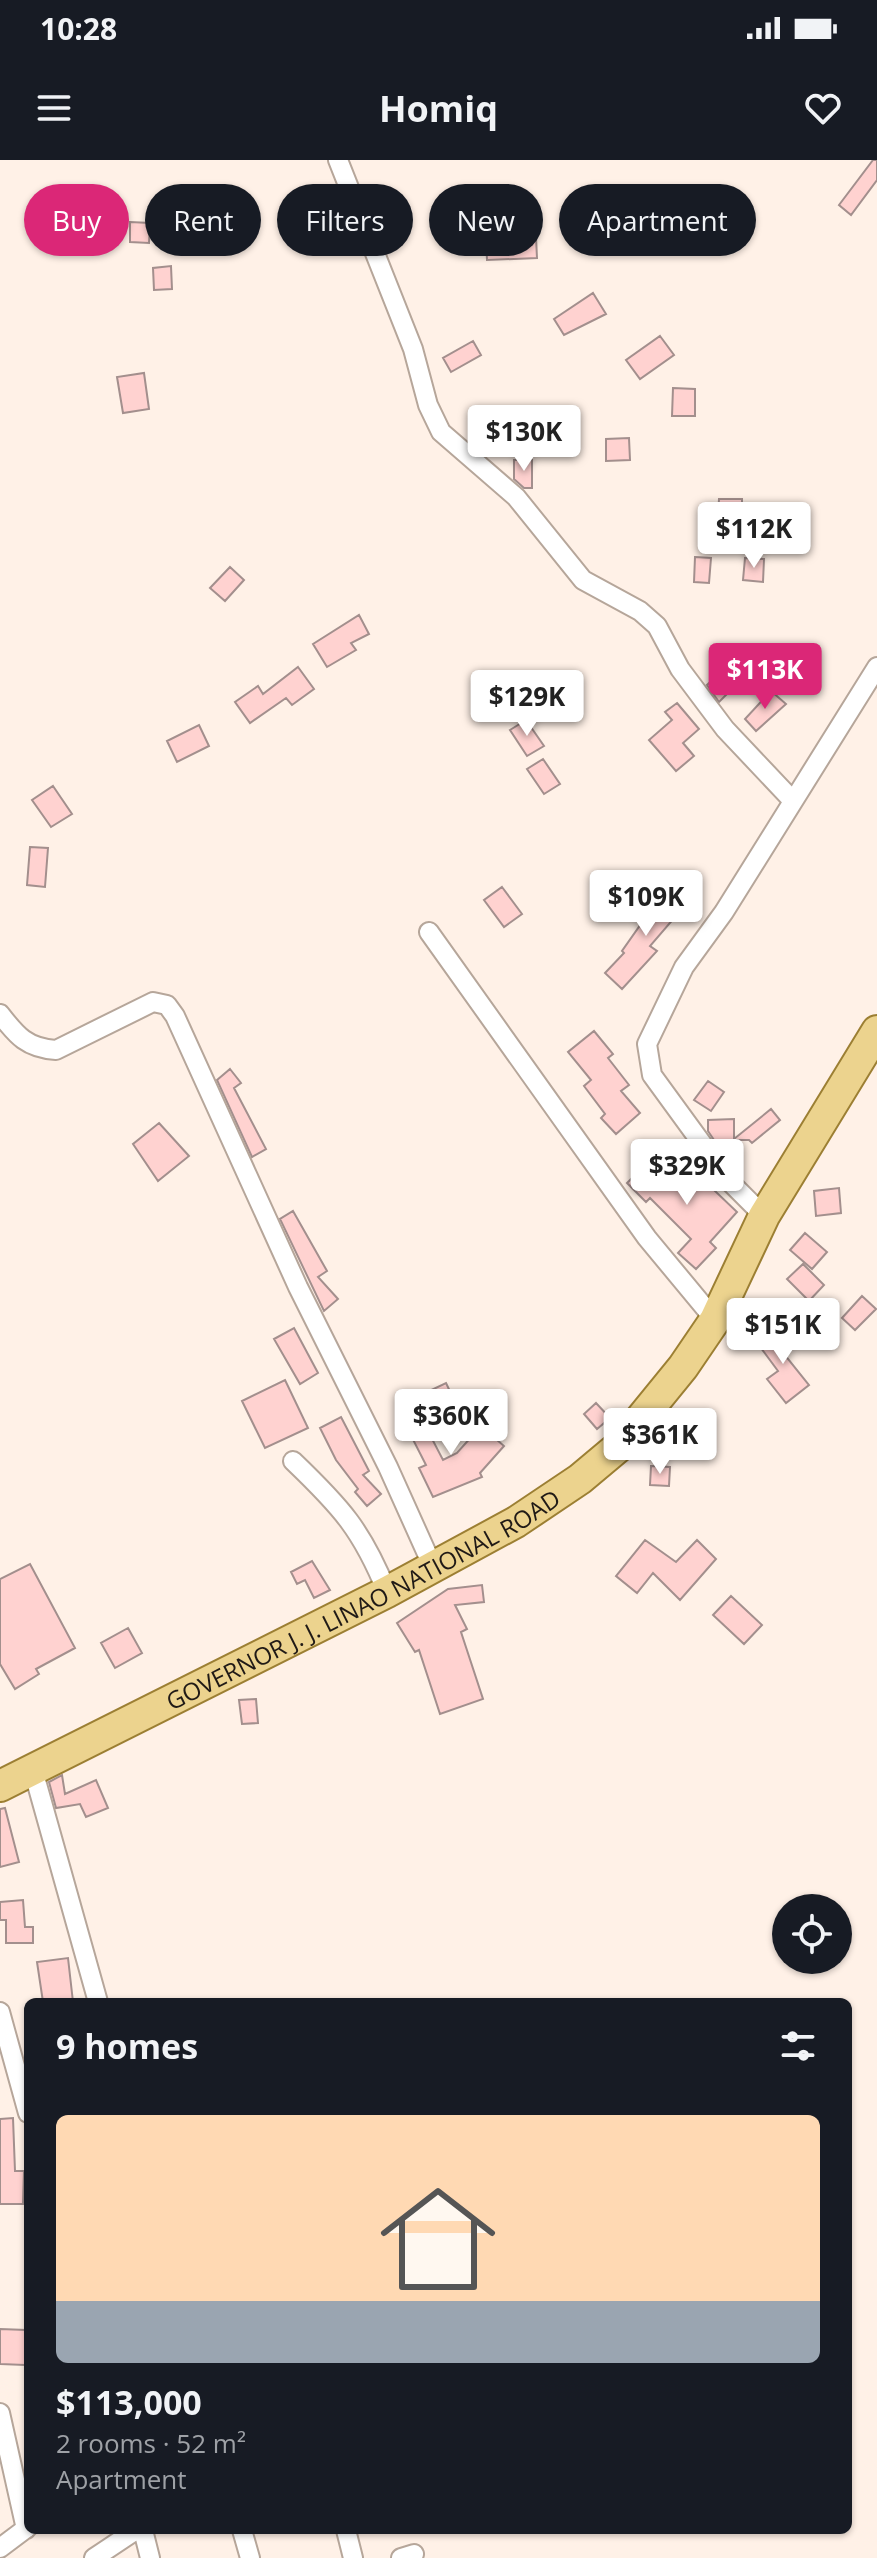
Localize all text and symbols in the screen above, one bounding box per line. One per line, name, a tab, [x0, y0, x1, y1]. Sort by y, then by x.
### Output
text: 10:28	[40, 8, 117, 49]
text: Homiq	[379, 84, 498, 133]
icon: menu	[32, 86, 76, 130]
icon: heart	[801, 86, 845, 130]
chip: Buy	[24, 184, 129, 256]
chip: Rent	[145, 184, 261, 256]
chip: Filters	[277, 184, 413, 256]
chip: New	[429, 184, 543, 256]
chip: Apartment	[559, 184, 756, 256]
pin: $130K	[468, 405, 580, 473]
text: $130K	[486, 413, 562, 449]
pin: $112K	[698, 502, 810, 570]
text: $112K	[716, 510, 792, 546]
pin: $113K	[709, 643, 821, 711]
text: $113K	[727, 651, 803, 687]
pin: $129K	[471, 670, 583, 738]
text: $129K	[489, 678, 565, 714]
pin: $109K	[590, 870, 702, 938]
text: $109K	[608, 878, 684, 914]
pin: $329K	[631, 1139, 743, 1207]
text: $329K	[649, 1147, 725, 1183]
pin: $151K	[727, 1298, 839, 1366]
text: $151K	[745, 1306, 821, 1342]
pin: $360K	[395, 1389, 507, 1457]
text: $360K	[413, 1397, 489, 1433]
pin: $361K	[604, 1408, 716, 1476]
text: $361K	[622, 1416, 698, 1452]
street label: GOVERNOR J. J. LINAO NATIONAL ROAD	[160, 1481, 566, 1717]
map controls	[772, 1894, 852, 1974]
button: locate	[772, 1894, 852, 1974]
text: 9 homes	[56, 2023, 198, 2069]
icon: filters	[776, 2024, 820, 2068]
icon: home	[366, 2167, 510, 2311]
text: $113,000	[56, 2379, 202, 2425]
text: 2 rooms · 52 m²	[56, 2425, 246, 2461]
text: Apartment	[56, 2461, 187, 2497]

